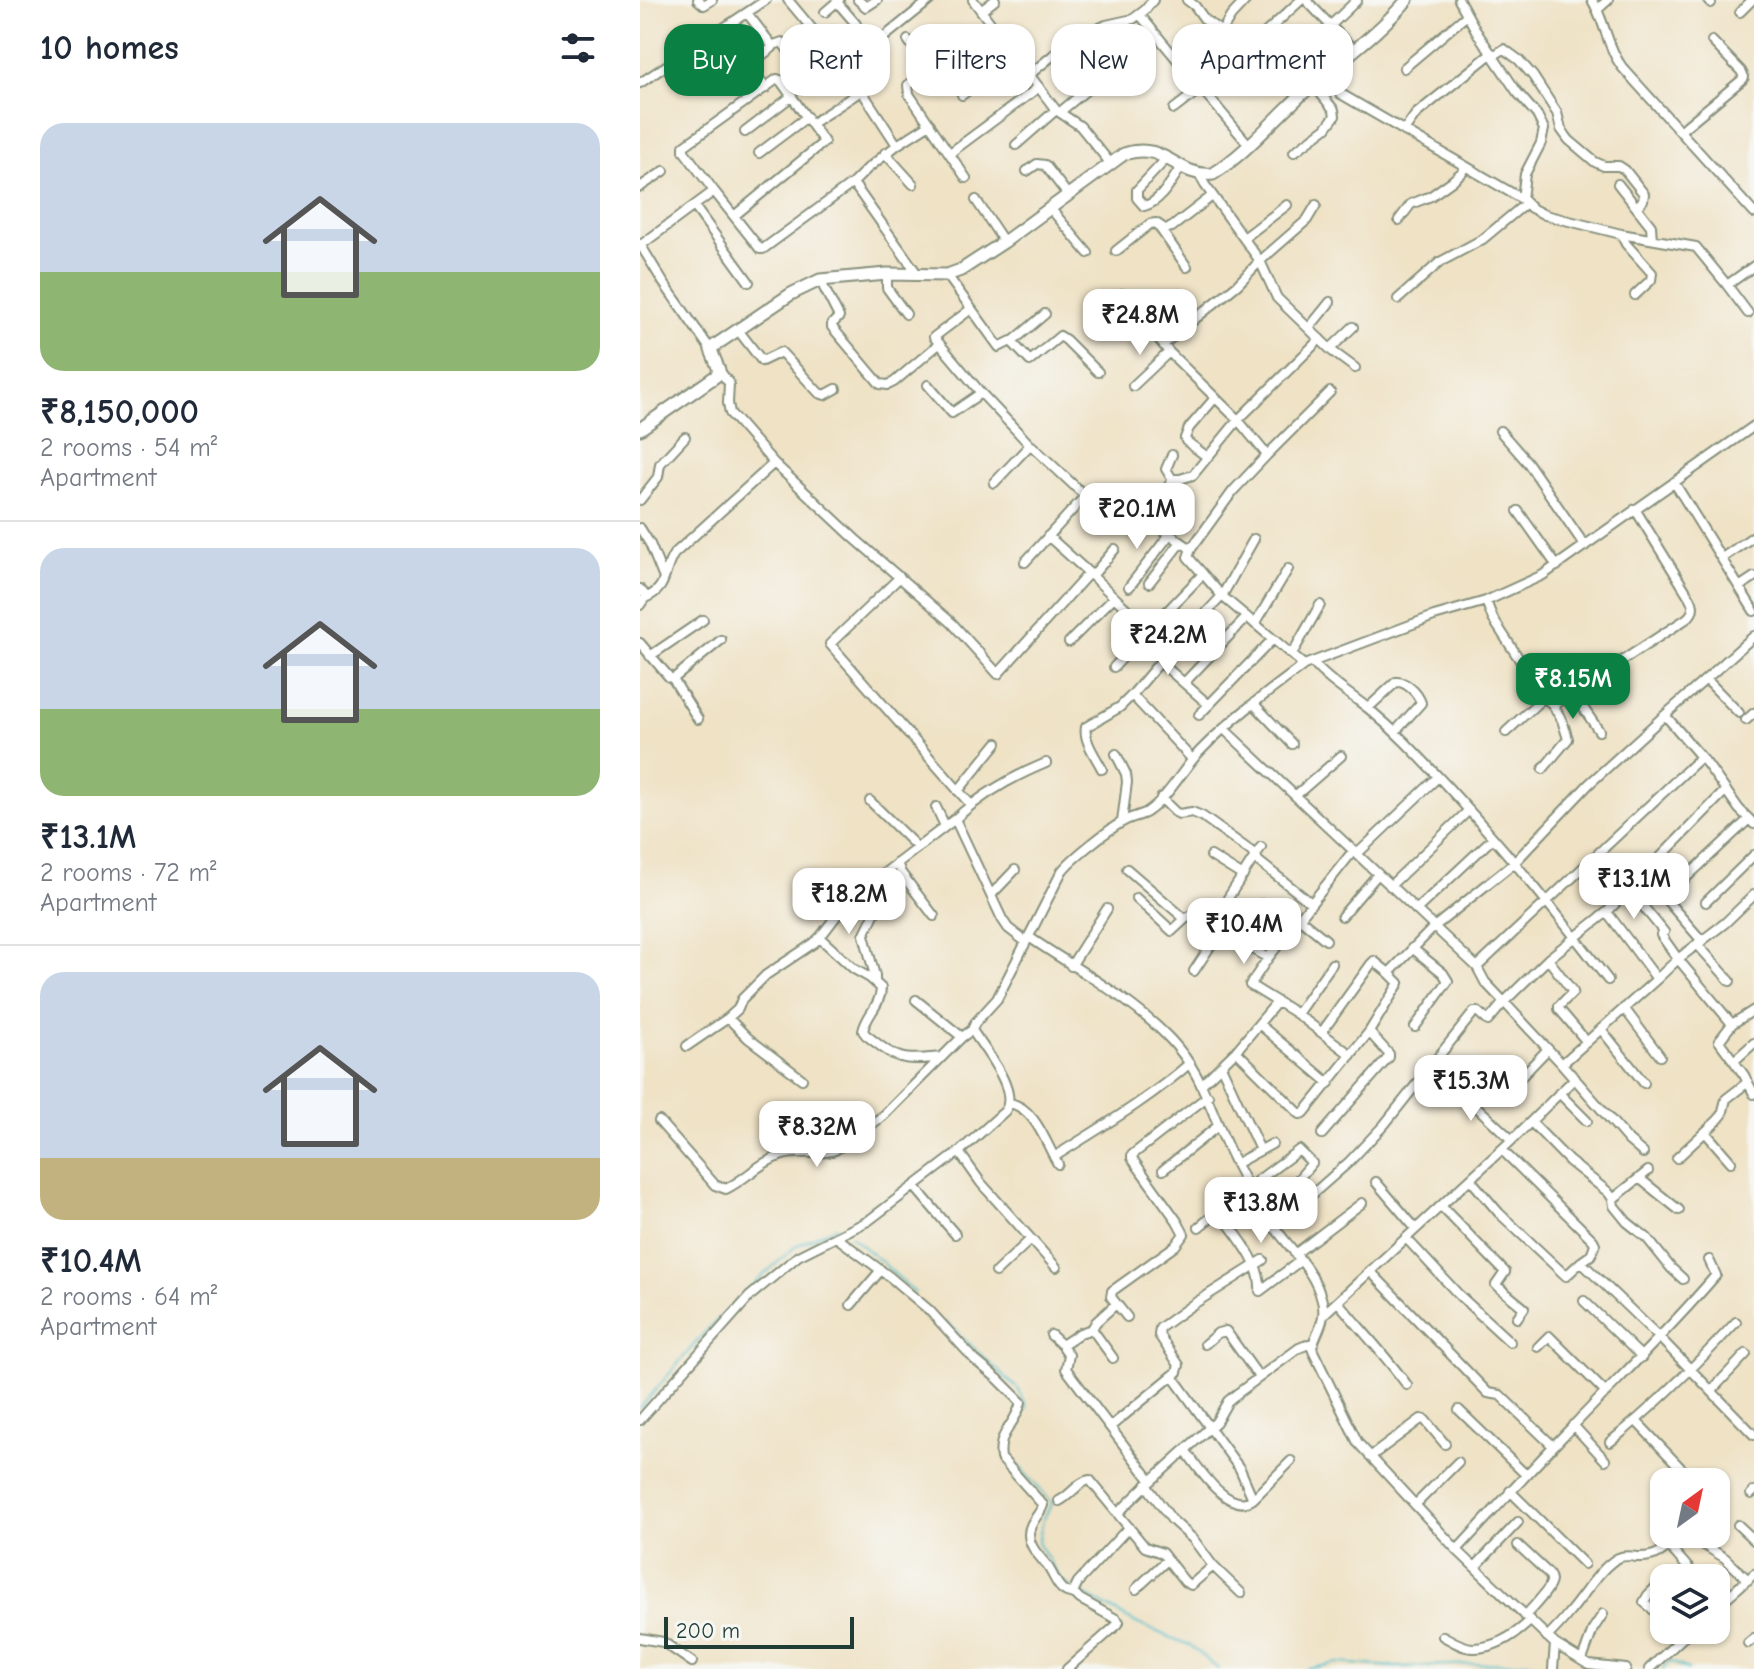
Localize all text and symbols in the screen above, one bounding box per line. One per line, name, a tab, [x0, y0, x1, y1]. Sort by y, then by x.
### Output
chip: Buy	[664, 24, 764, 96]
chip: Rent	[780, 24, 890, 96]
chip: Filters	[906, 24, 1035, 96]
chip: New	[1051, 24, 1156, 96]
chip: Apartment	[1172, 24, 1353, 96]
icon: filters	[556, 26, 600, 70]
text: 10 homes	[40, 28, 179, 68]
icon: home	[248, 175, 392, 319]
pin: ₹24.8M	[1075, 289, 1205, 357]
text: ₹24.8M	[1101, 300, 1179, 330]
text: ₹8,150,000	[40, 392, 199, 432]
text: 2 rooms · 54 m²	[40, 433, 217, 463]
text: Apartment	[40, 463, 156, 493]
pin: ₹20.1M	[1072, 483, 1202, 551]
text: ₹20.1M	[1098, 494, 1176, 524]
icon: home	[248, 600, 392, 744]
pin: ₹24.2M	[1103, 609, 1233, 677]
text: ₹24.2M	[1129, 620, 1207, 650]
pin: ₹8.15M	[1508, 653, 1638, 721]
text: ₹8.15M	[1534, 664, 1612, 694]
text: ₹13.1M	[40, 817, 137, 857]
pin: ₹13.1M	[1569, 853, 1699, 921]
text: 2 rooms · 72 m²	[40, 858, 217, 888]
text: ₹13.1M	[1597, 864, 1671, 894]
pin: ₹18.2M	[784, 868, 914, 936]
text: ₹18.2M	[810, 879, 888, 909]
text: Apartment	[40, 888, 156, 918]
pin: ₹10.4M	[1179, 898, 1309, 966]
text: ₹10.4M	[1205, 909, 1283, 939]
icon: home	[248, 1024, 392, 1168]
pin: ₹15.3M	[1406, 1055, 1536, 1123]
text: ₹15.3M	[1432, 1066, 1510, 1096]
pin: ₹8.32M	[752, 1101, 882, 1169]
text: ₹8.32M	[777, 1112, 857, 1142]
pin: ₹13.8M	[1196, 1177, 1326, 1245]
text: ₹13.8M	[1223, 1188, 1299, 1218]
text: ₹10.4M	[40, 1241, 142, 1281]
text: 2 rooms · 64 m²	[40, 1282, 217, 1312]
text: Apartment	[40, 1312, 156, 1342]
north arrow	[1650, 1468, 1730, 1548]
map controls	[1650, 1468, 1730, 1644]
button: layers	[1650, 1564, 1730, 1644]
scale bar	[664, 1613, 854, 1649]
text: 200 m	[676, 1618, 740, 1644]

